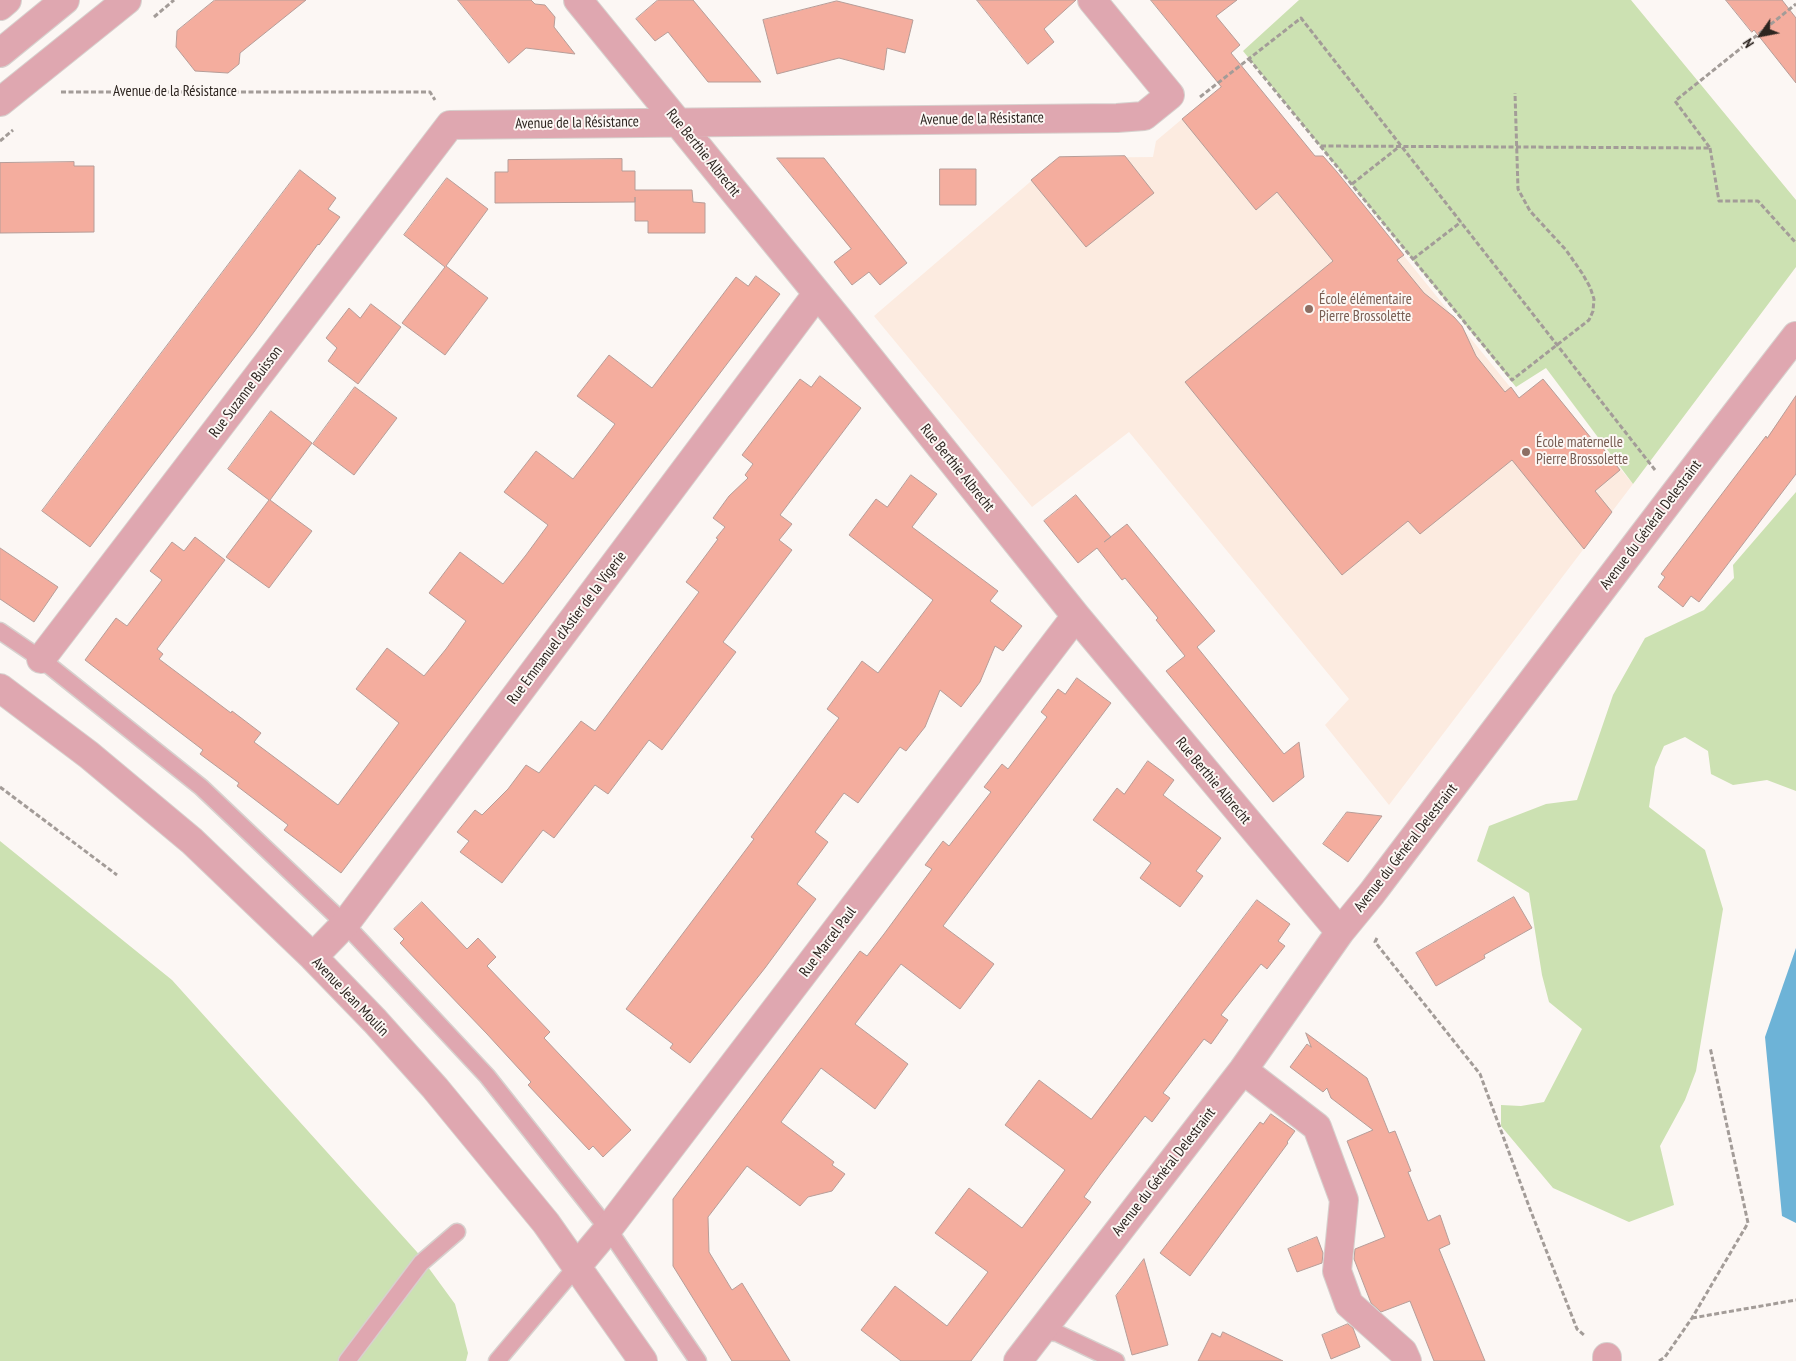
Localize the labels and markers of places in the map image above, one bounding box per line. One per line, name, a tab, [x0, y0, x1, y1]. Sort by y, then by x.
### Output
place label: École élémentaire Pierre Brossolette	[1319, 291, 1412, 326]
marker: École élémentaire Pierre Brossolette	[1303, 303, 1315, 315]
place label: École maternelle Pierre Brossolette	[1536, 434, 1628, 469]
marker: École maternelle Pierre Brossolette	[1520, 446, 1532, 458]

